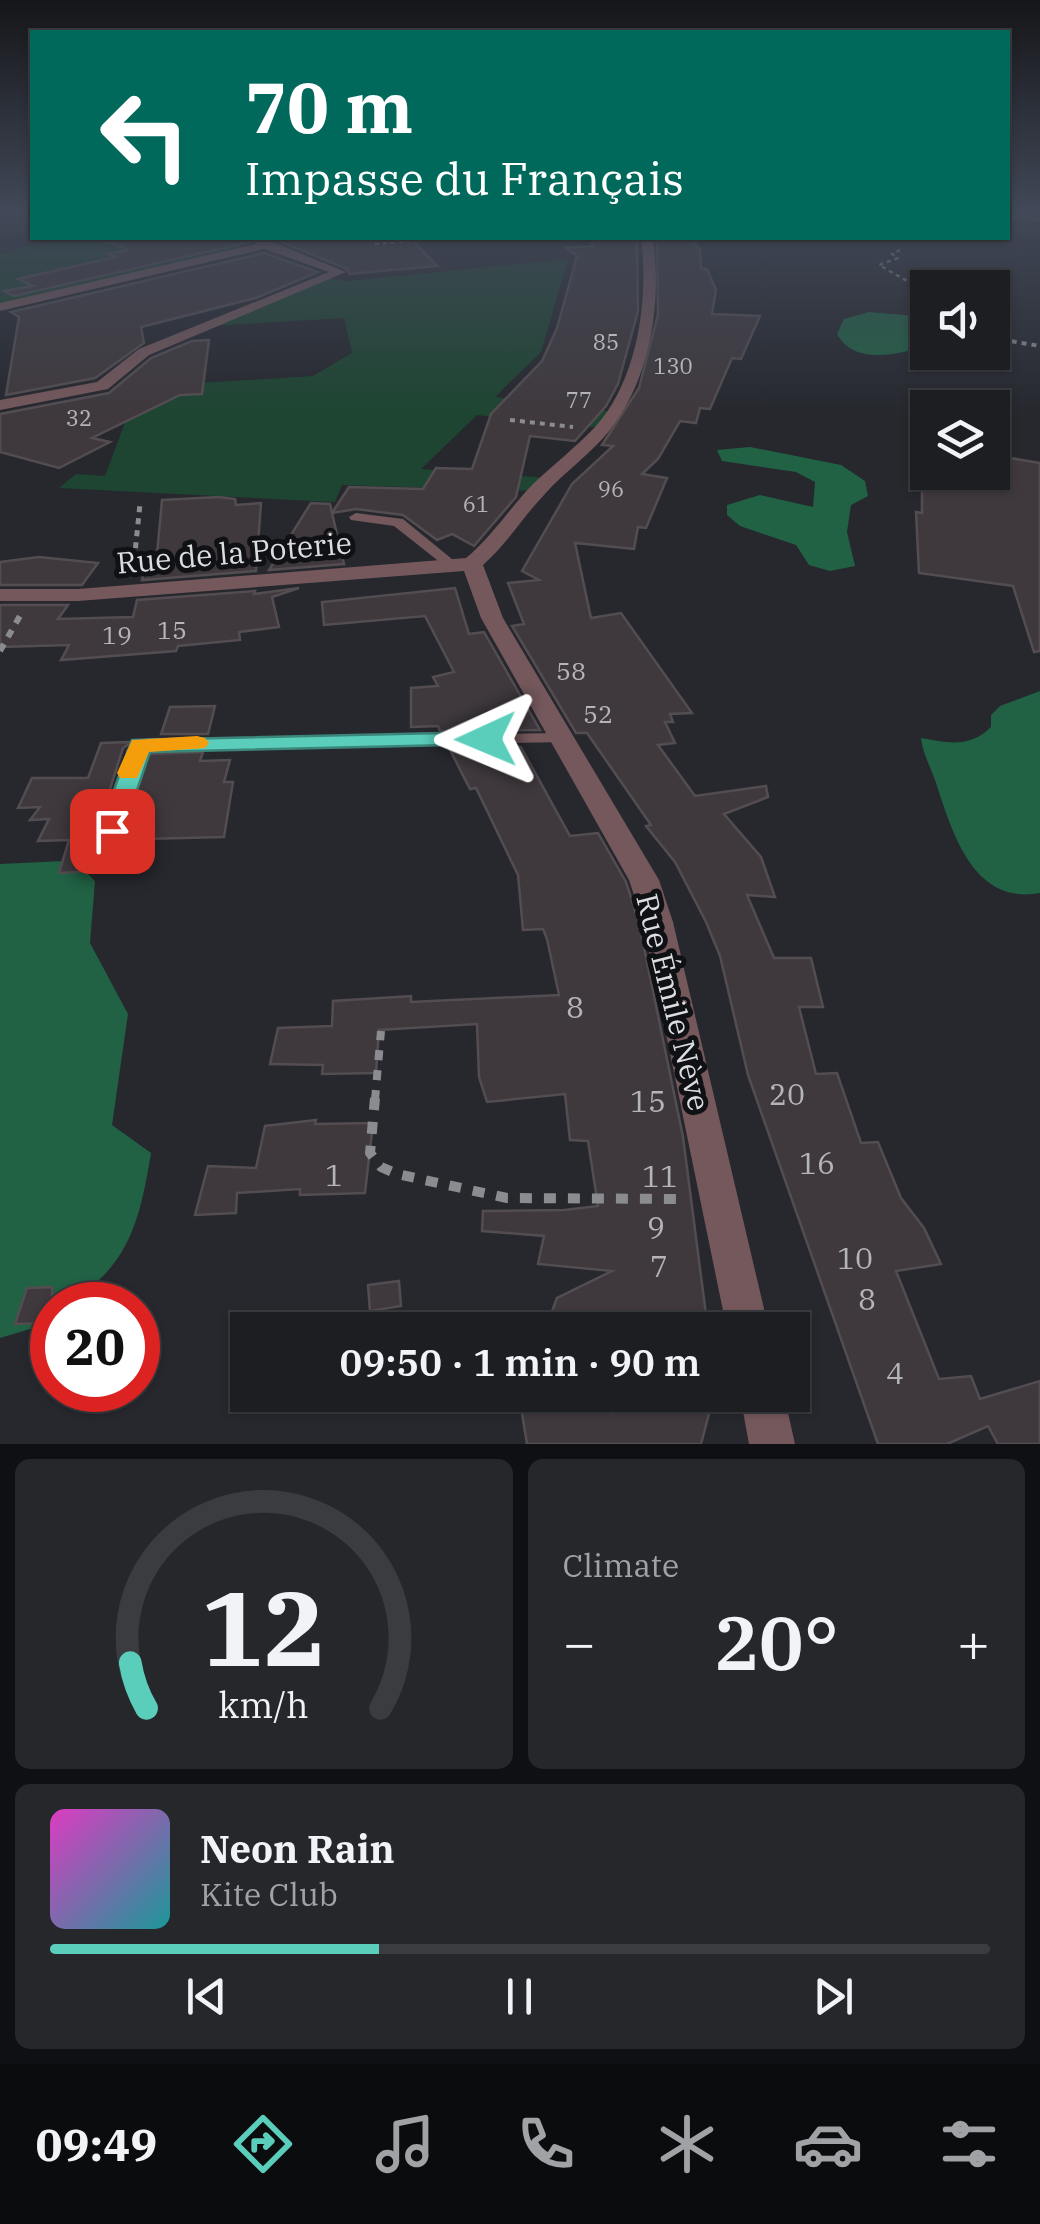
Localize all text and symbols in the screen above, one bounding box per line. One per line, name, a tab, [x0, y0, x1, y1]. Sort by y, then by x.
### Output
text: 70 m	[245, 61, 413, 152]
icon: left	[80, 70, 210, 200]
text: Impasse du Français	[245, 149, 684, 207]
map controls	[910, 270, 1010, 490]
button: sound	[910, 270, 1010, 370]
house number: 85	[593, 327, 619, 356]
house number: 130	[653, 351, 693, 380]
house number: 77	[566, 385, 592, 414]
button: layers	[910, 390, 1010, 490]
house number: 32	[66, 403, 92, 432]
house number: 96	[598, 474, 624, 503]
house number: 61	[463, 489, 489, 518]
street label: Rue de la Poterie	[115, 522, 353, 582]
house number: 15	[157, 613, 187, 646]
house number: 19	[102, 618, 132, 651]
house number: 58	[556, 654, 586, 687]
position arrow	[434, 687, 538, 791]
house number: 52	[583, 697, 613, 730]
pin	[70, 789, 155, 874]
icon: arrive	[85, 804, 140, 859]
street label: Rue Émile Nève	[628, 890, 720, 1114]
house number: 8	[566, 987, 584, 1026]
house number: 20	[769, 1074, 805, 1113]
house number: 15	[630, 1081, 666, 1120]
house number: 16	[799, 1143, 835, 1182]
house number: 1	[325, 1155, 343, 1194]
house number: 11	[642, 1156, 678, 1195]
house number: 9	[647, 1207, 665, 1246]
house number: 10	[837, 1238, 873, 1277]
house number: 7	[650, 1246, 668, 1285]
house number: 8	[858, 1279, 876, 1318]
speed limit sign: 20	[30, 1282, 160, 1412]
text: 09:50 · 1 min · 90 m	[340, 1337, 700, 1386]
house number: 4	[886, 1353, 904, 1392]
text: Climate	[563, 1544, 679, 1586]
text: 12	[201, 1559, 326, 1695]
text: 20°	[714, 1593, 839, 1691]
text: −	[563, 1607, 596, 1678]
text: +	[957, 1607, 990, 1678]
text: km/h	[219, 1681, 309, 1728]
text: Neon Rain	[200, 1824, 395, 1873]
text: Kite Club	[200, 1873, 338, 1915]
icon: previous	[179, 1969, 234, 2024]
icon: pause	[492, 1969, 547, 2024]
icon: next	[806, 1969, 861, 2024]
icon: directions	[228, 2109, 298, 2179]
icon: music	[370, 2109, 440, 2179]
icon: phone	[511, 2109, 581, 2179]
icon: climate	[652, 2109, 722, 2179]
icon: car	[793, 2109, 863, 2179]
icon: filters	[934, 2109, 1004, 2179]
text: 09:49	[36, 2115, 157, 2173]

